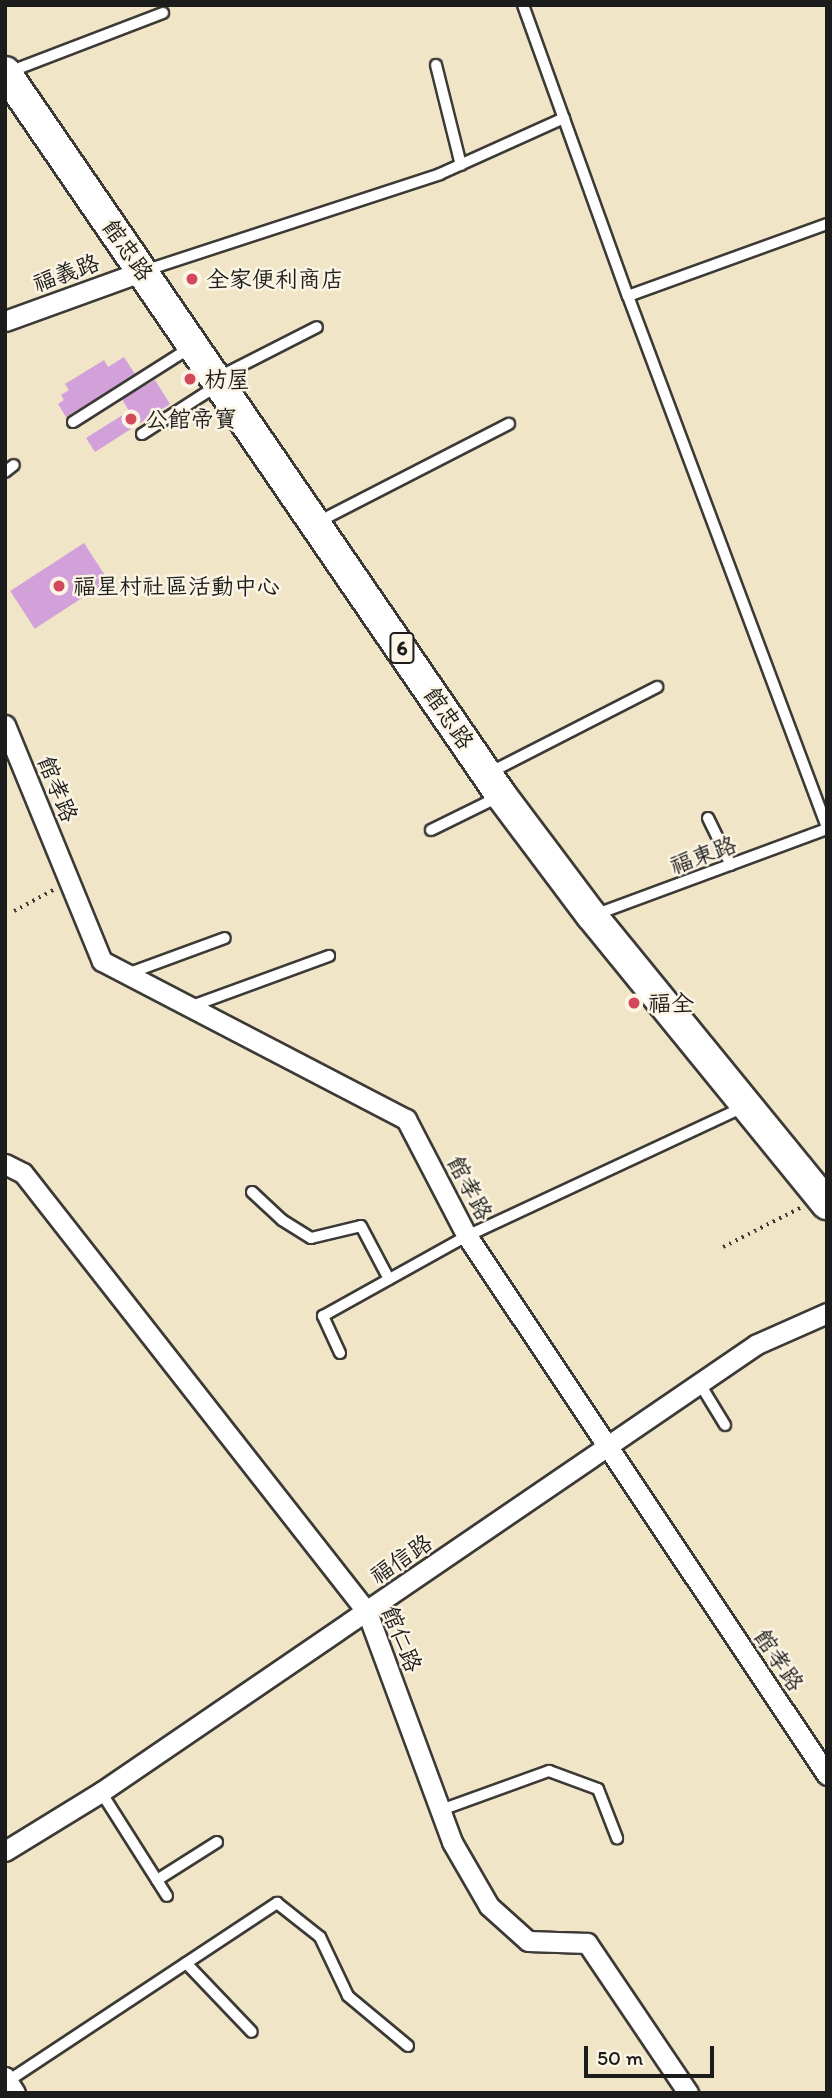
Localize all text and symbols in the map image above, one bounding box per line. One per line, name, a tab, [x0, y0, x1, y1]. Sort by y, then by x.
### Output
street label: 館忠路	[97, 214, 159, 286]
street label: 福義路	[29, 248, 103, 298]
place label: 全家便利商店	[206, 265, 344, 293]
marker: 全家便利商店	[184, 271, 200, 287]
place label: 枋屋	[204, 365, 250, 393]
marker: 枋屋	[182, 371, 198, 387]
place label: 公館帝寶	[145, 405, 237, 433]
marker: 公館帝寶	[123, 411, 139, 427]
place label: 福星村社區活動中心	[73, 572, 280, 600]
marker: 福星村社區活動中心	[51, 578, 67, 594]
road number: 6	[388, 630, 416, 666]
street label: 館忠路	[418, 682, 480, 754]
street label: 館孝路	[32, 752, 84, 826]
street label: 福東路	[666, 830, 740, 880]
place label: 福全	[648, 989, 694, 1017]
marker: 福全	[626, 995, 642, 1011]
street label: 館孝路	[442, 1151, 498, 1225]
street label: 福信路	[365, 1528, 437, 1590]
street label: 館仁路	[376, 1602, 428, 1676]
street label: 館孝路	[748, 1624, 810, 1696]
scale bar	[587, 2032, 716, 2076]
text: 50 m	[597, 2045, 643, 2070]

